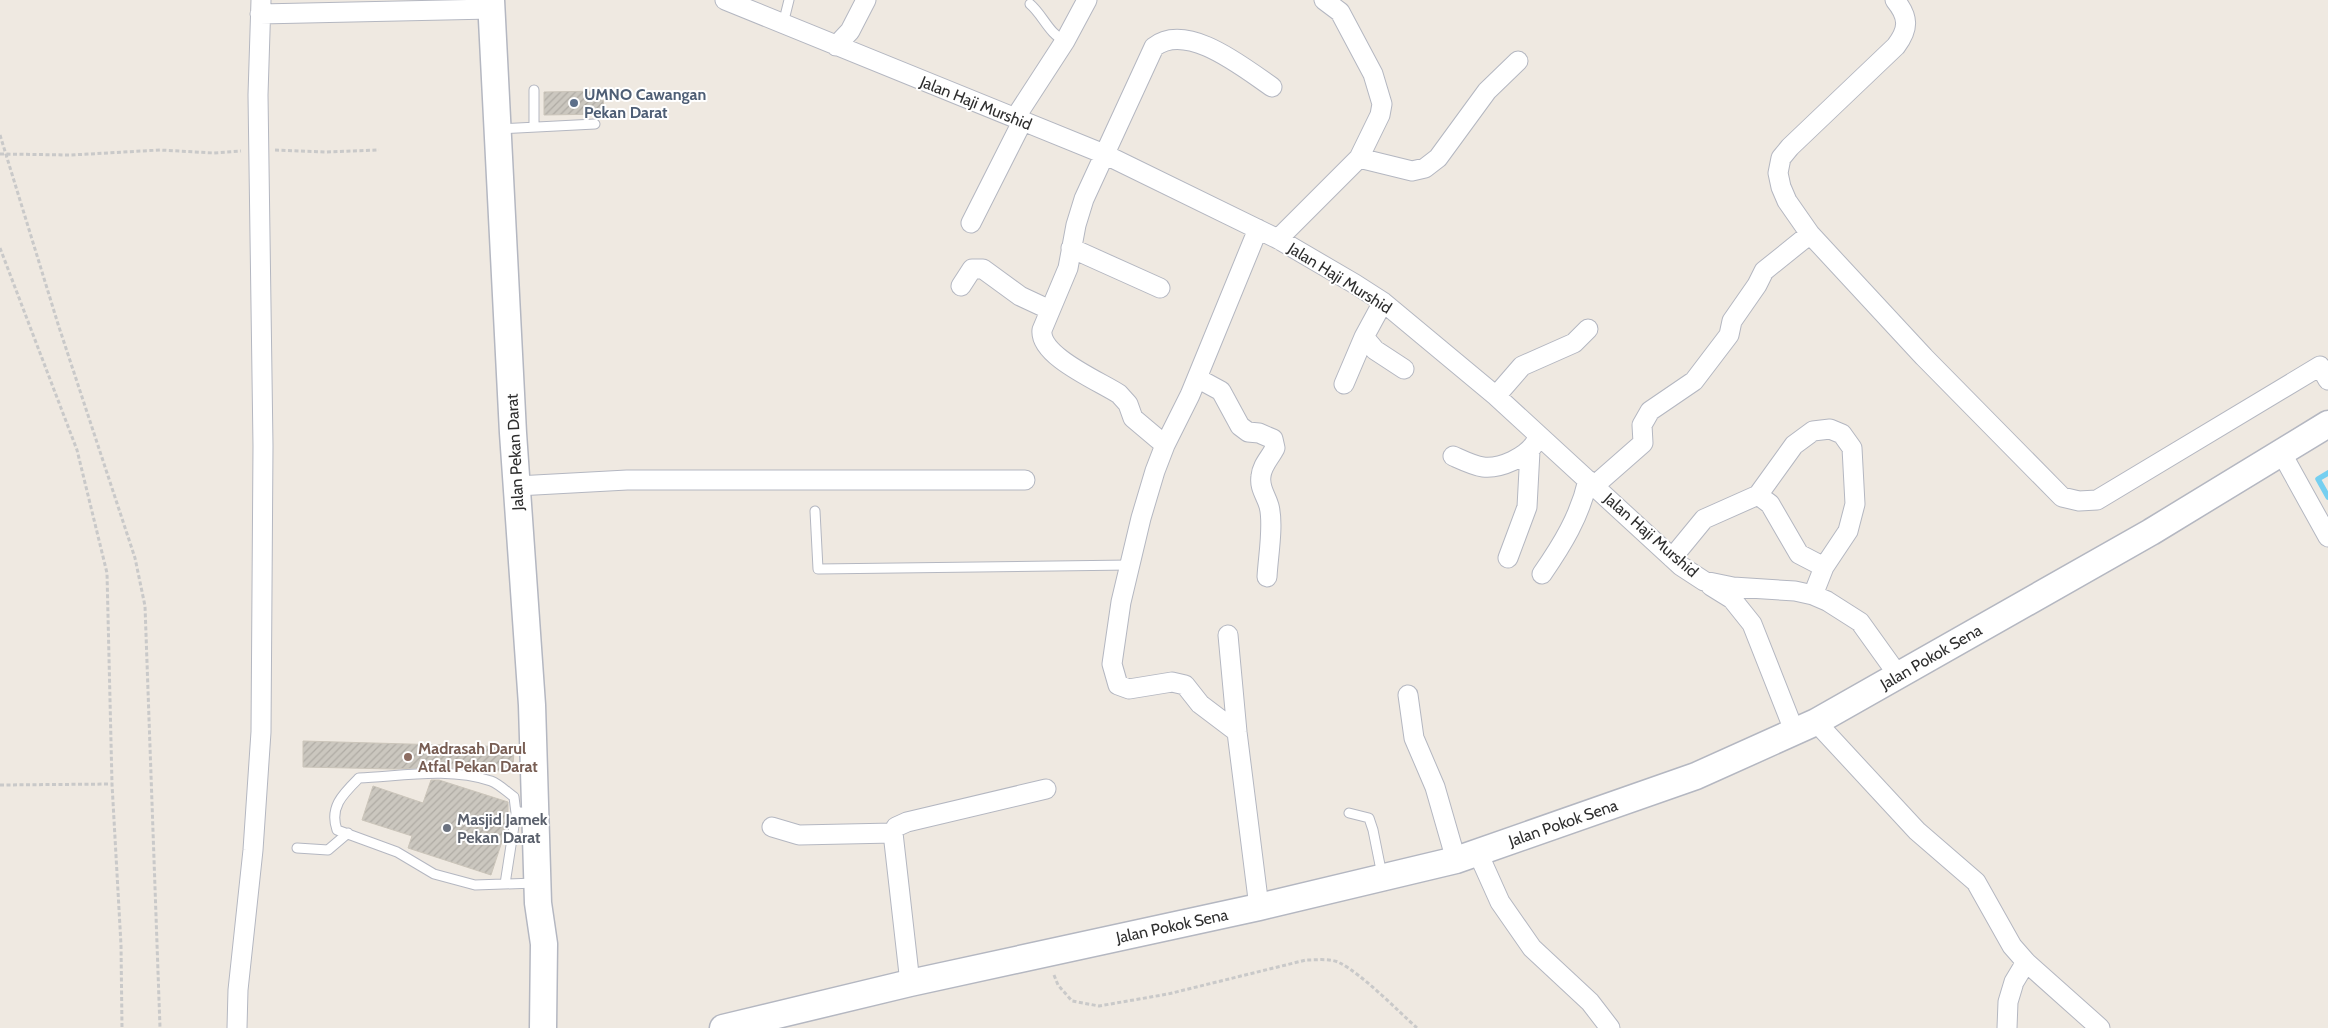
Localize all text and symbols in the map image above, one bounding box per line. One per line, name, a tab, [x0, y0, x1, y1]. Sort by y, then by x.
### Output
street label: Jalan Haji Murshid	[917, 72, 1035, 134]
place label: UMNO Cawangan Pekan Darat	[584, 85, 706, 122]
marker: UMNO Cawangan Pekan Darat	[568, 97, 580, 109]
street label: Jalan Haji Murshid	[1284, 238, 1395, 317]
street label: Jalan Pekan Darat	[502, 392, 528, 512]
street label: Jalan Haji Murshid	[1599, 488, 1702, 581]
street label: Jalan Pokok Sena	[1876, 620, 1985, 694]
place label: Madrasah Darul Atfal Pekan Darat	[418, 739, 538, 776]
marker: Madrasah Darul Atfal Pekan Darat	[402, 751, 414, 763]
street label: Jalan Pokok Sena	[1505, 795, 1620, 851]
place label: Masjid Jamek Pekan Darat	[457, 810, 548, 847]
marker: Masjid Jamek Pekan Darat	[441, 822, 453, 834]
street label: Jalan Pokok Sena	[1113, 905, 1230, 947]

